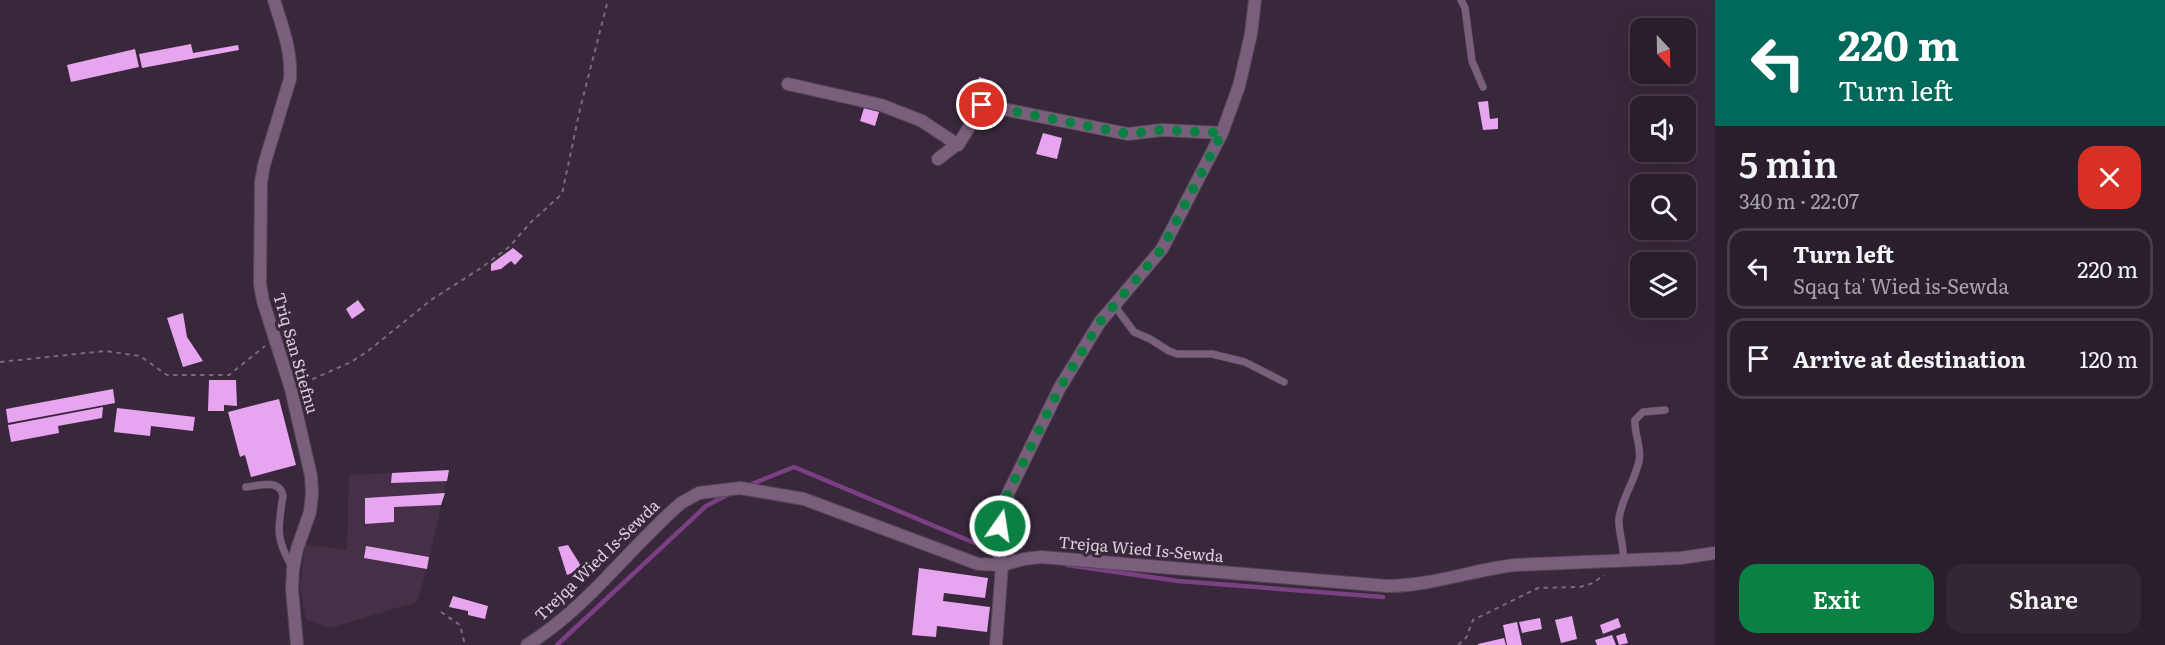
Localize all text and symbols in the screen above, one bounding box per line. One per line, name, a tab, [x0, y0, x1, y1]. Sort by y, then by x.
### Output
text: 220 m	[1838, 12, 1959, 74]
north arrow	[1630, 18, 1696, 84]
map controls	[1630, 18, 1696, 318]
icon: left	[1739, 24, 1817, 102]
text: Turn left	[1838, 69, 1953, 109]
pin	[956, 79, 1007, 130]
icon: arrive	[965, 88, 998, 121]
button: sound	[1630, 96, 1696, 162]
text: 5 min	[1739, 136, 1838, 189]
button: close	[2078, 146, 2141, 209]
button: search	[1630, 174, 1696, 240]
text: 340 m · 22:07	[1739, 185, 1859, 215]
text: Turn left	[1793, 237, 1894, 270]
button: layers	[1630, 252, 1696, 318]
icon: left	[1742, 252, 1775, 285]
text: 220 m	[2077, 252, 2138, 285]
text: Sqaq ta' Wied is-Sewda	[1793, 270, 2009, 300]
street label: Triq San Stiefnu	[268, 289, 326, 416]
icon: arrive	[1742, 342, 1775, 375]
text: Arrive at destination	[1793, 342, 2026, 375]
text: 120 m	[2079, 342, 2138, 375]
street label: Trejqa Wied Is-Sewda	[528, 493, 665, 625]
position arrow	[968, 494, 1032, 558]
street label: Trejqa Wied Is-Sewda	[1057, 529, 1225, 567]
button: Exit	[1739, 564, 1934, 633]
button: Share	[1946, 564, 2141, 633]

